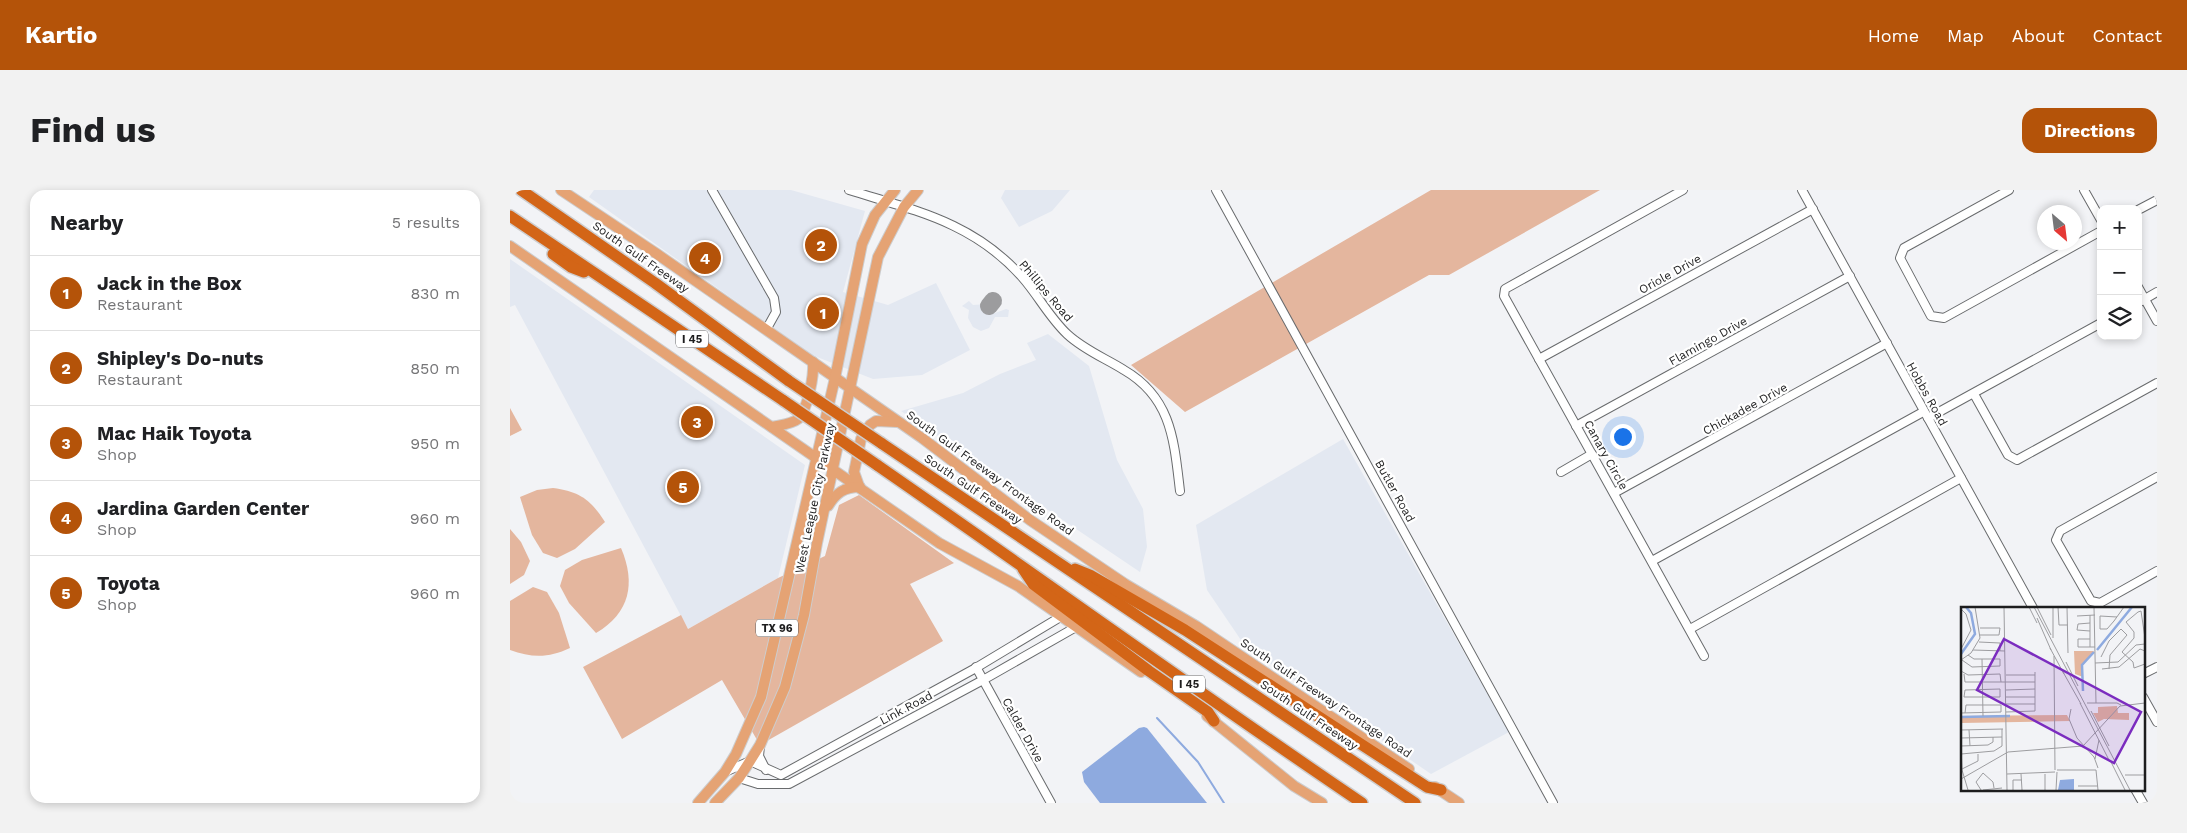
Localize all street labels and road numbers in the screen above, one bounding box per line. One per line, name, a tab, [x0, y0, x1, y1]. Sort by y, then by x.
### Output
street label: South Gulf Freeway	[590, 218, 693, 296]
street label: Oriole Drive	[1637, 251, 1704, 297]
street label: Phillips Road	[1016, 257, 1076, 325]
street label: Flamingo Drive	[1666, 314, 1750, 368]
road number: I 45	[676, 330, 708, 348]
street label: Hobbs Road	[1904, 360, 1950, 428]
street label: Chickadee Drive	[1700, 380, 1790, 438]
street label: South Gulf Freeway Frontage Road	[903, 407, 1077, 539]
street label: Canary Circle	[1581, 418, 1631, 492]
street label: West League City Parkway	[792, 421, 838, 575]
street label: South Gulf Freeway	[921, 451, 1025, 527]
street label: Butler Road	[1372, 457, 1418, 525]
road number: TX 96	[756, 619, 798, 636]
street label: South Gulf Freeway Frontage Road	[1237, 635, 1415, 761]
road number: I 45	[1173, 676, 1205, 692]
street label: South Gulf Freeway	[1257, 677, 1361, 753]
street label: Link Road	[877, 688, 935, 728]
street label: Calder Drive	[999, 695, 1047, 765]

